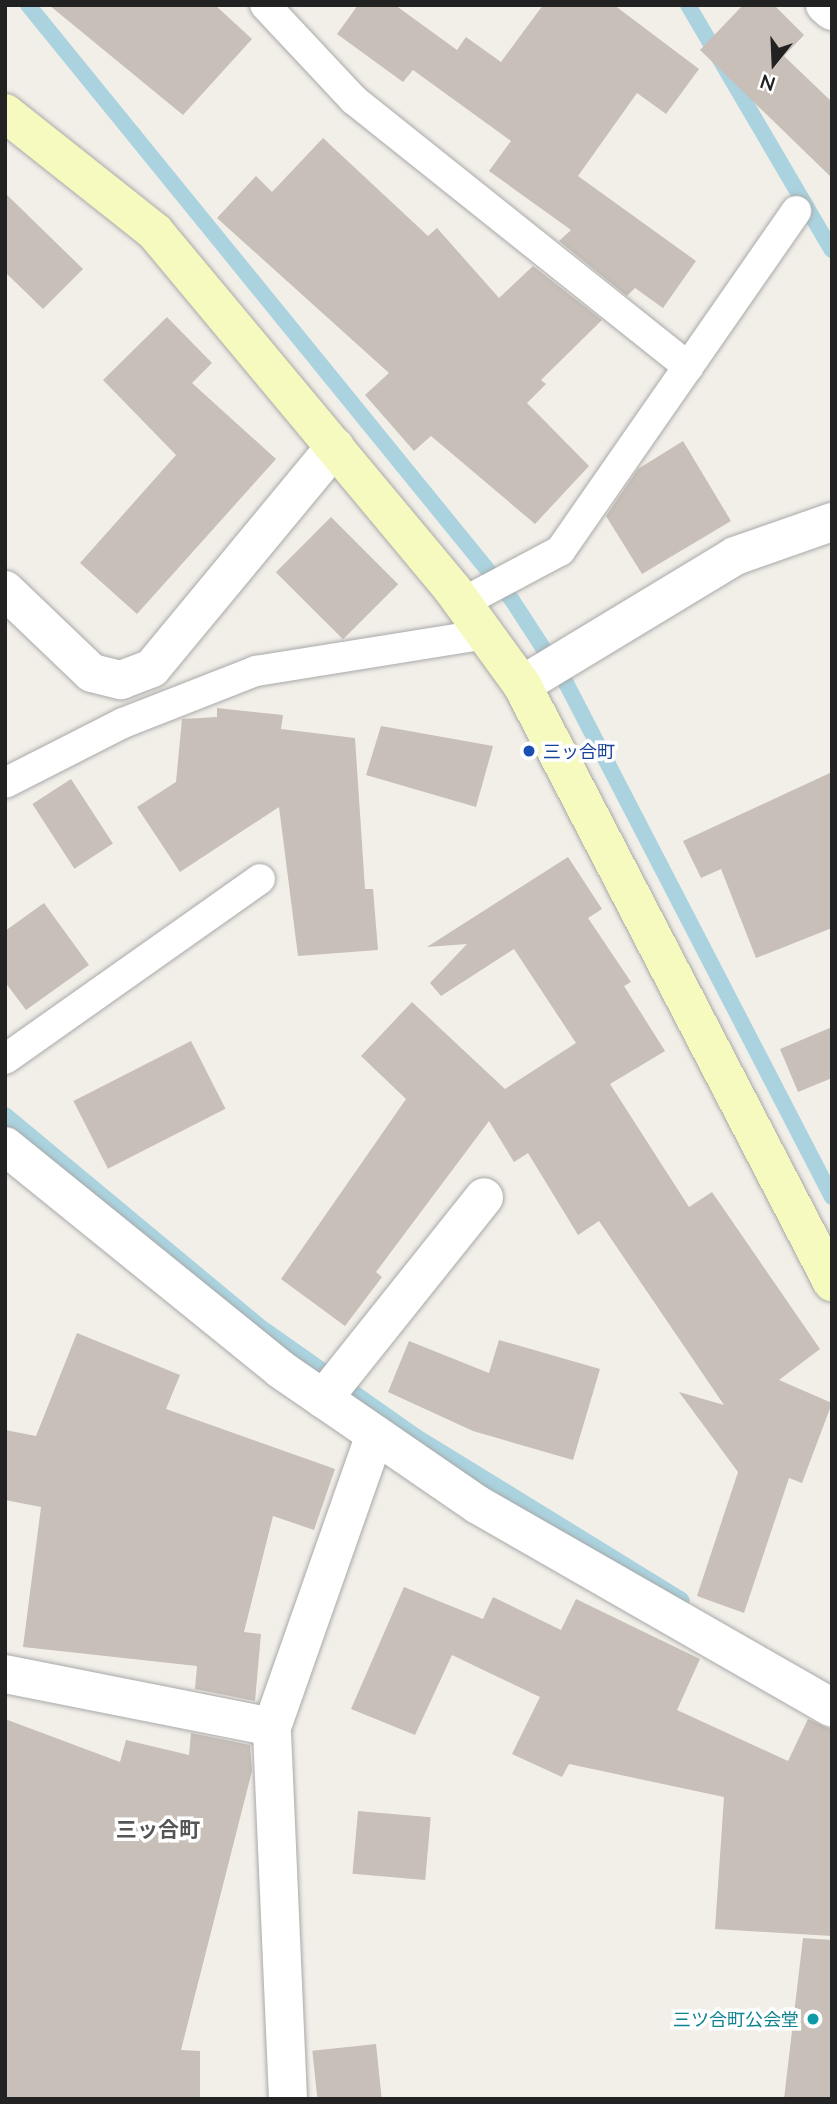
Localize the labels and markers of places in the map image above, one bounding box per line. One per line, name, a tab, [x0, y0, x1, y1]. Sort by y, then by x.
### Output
place label: 三ッ合町	[543, 740, 615, 762]
marker: 三ッ合町	[521, 743, 537, 759]
place label: 三ツ合町公会堂	[673, 2008, 799, 2030]
marker: 三ツ合町公会堂	[805, 2011, 821, 2027]

